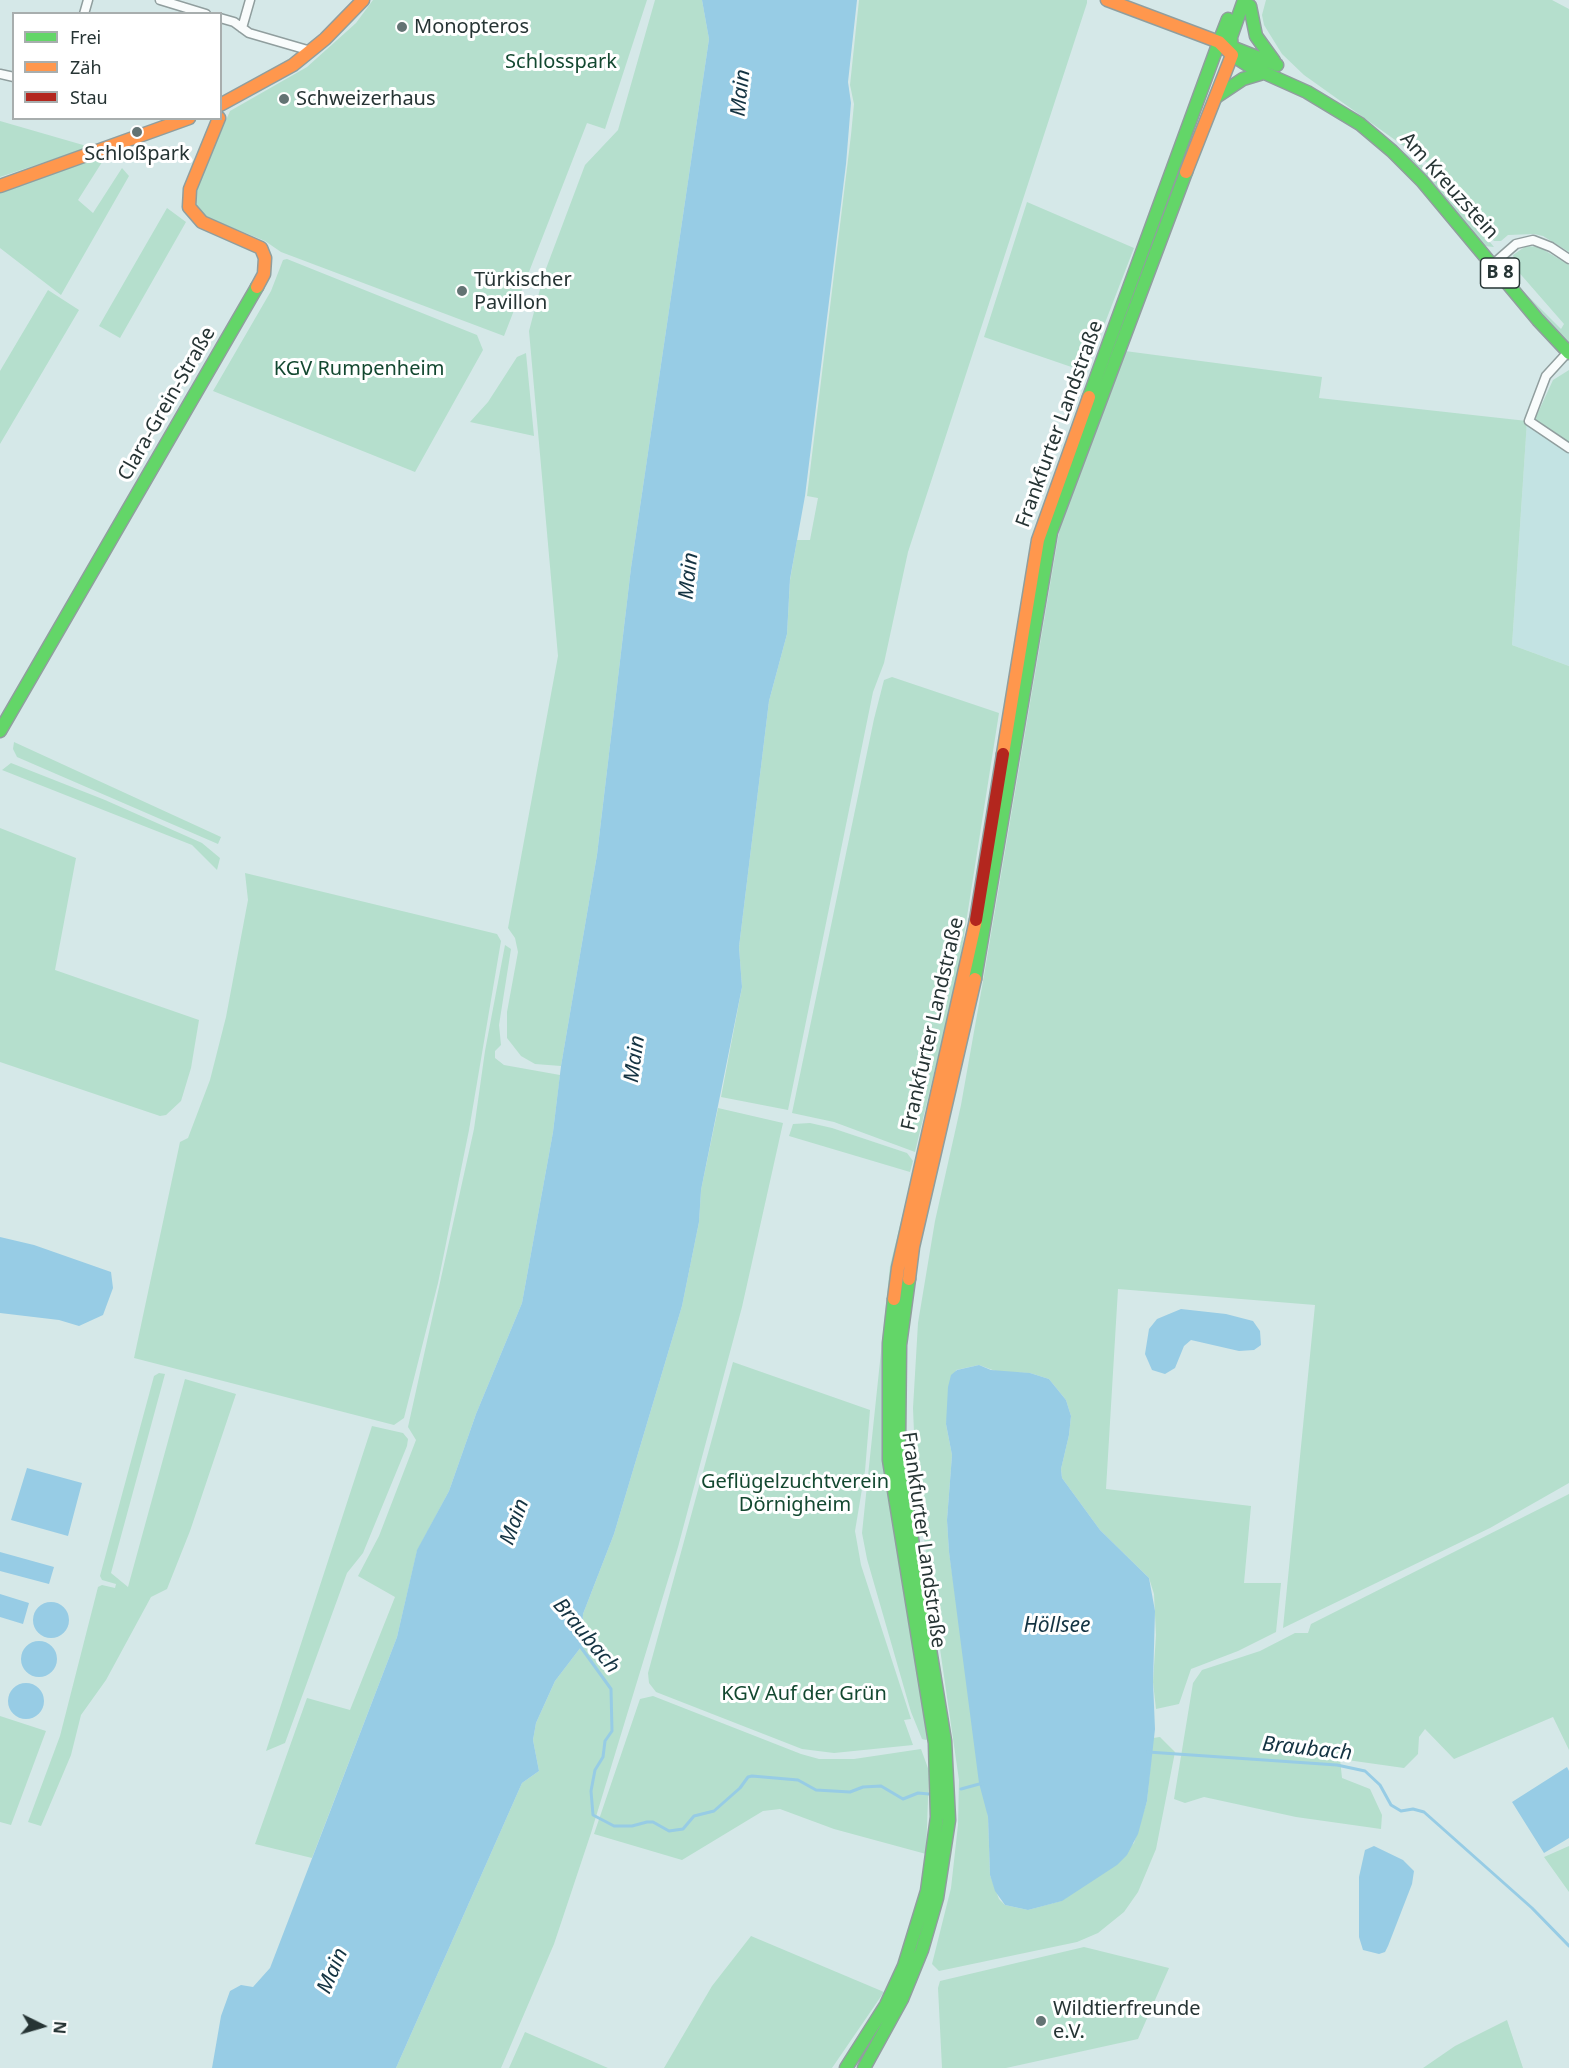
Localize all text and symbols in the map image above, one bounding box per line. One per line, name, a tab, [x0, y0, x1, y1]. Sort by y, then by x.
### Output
legend	[12, 12, 222, 120]
place label: Monopteros	[414, 15, 529, 39]
marker: Monopteros	[395, 20, 409, 34]
text: Frei	[70, 25, 101, 49]
park label: Schlosspark	[505, 50, 617, 74]
text: Zäh	[70, 55, 102, 79]
water label: Main	[726, 68, 756, 118]
text: Stau	[70, 85, 108, 109]
place label: Schweizerhaus	[296, 87, 436, 111]
marker: Schweizerhaus	[277, 92, 291, 106]
marker: Schloßpark	[130, 125, 144, 139]
street label: Am Kreuzstein	[1395, 128, 1503, 244]
place label: Schloßpark	[84, 142, 190, 166]
road number: B 8	[1480, 258, 1520, 288]
place label: Türkischer Pavillon	[474, 268, 572, 315]
marker: Türkischer Pavillon	[455, 284, 469, 298]
street label: Frankfurter Landstraße	[1011, 317, 1109, 531]
street label: Clara-Grein-Straße	[113, 323, 221, 485]
park label: KGV Rumpenheim	[274, 357, 444, 381]
water label: Main	[674, 551, 704, 601]
street label: Frankfurter Landstraße	[897, 915, 969, 1133]
water label: Main	[619, 1034, 651, 1084]
street label: Frankfurter Landstraße	[896, 1430, 950, 1650]
park label: Geflügelzuchtverein Dörnigheim	[701, 1470, 889, 1517]
water label: Main	[495, 1496, 535, 1548]
water label: Braubach	[547, 1593, 625, 1679]
water label: Höllsee	[1024, 1613, 1090, 1639]
park label: KGV Auf der Grün	[721, 1682, 887, 1706]
water label: Braubach	[1261, 1732, 1353, 1766]
water label: Main	[312, 1944, 354, 1998]
north arrow	[12, 1996, 72, 2056]
place label: Wildtierfreunde e.V.	[1053, 1997, 1200, 2044]
marker: Wildtierfreunde e.V.	[1034, 2014, 1048, 2028]
text: N	[48, 2020, 71, 2035]

